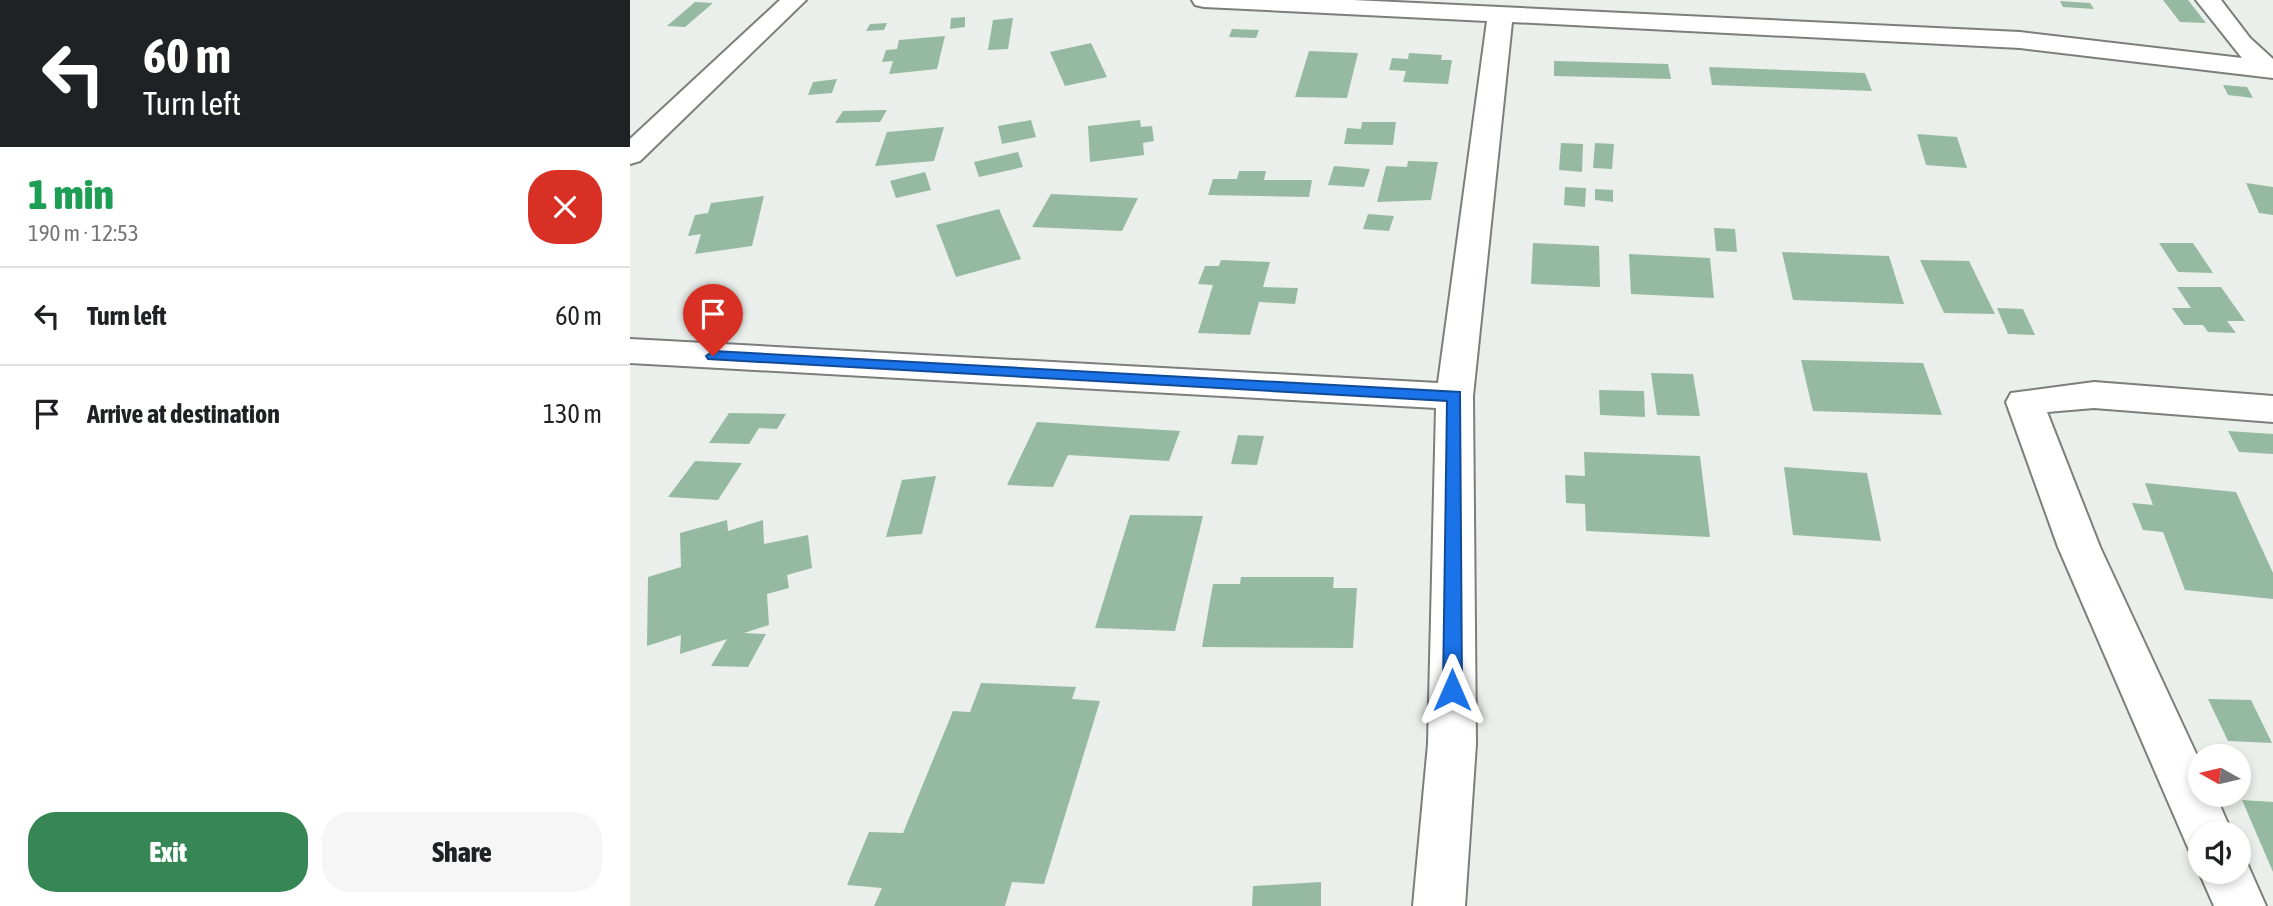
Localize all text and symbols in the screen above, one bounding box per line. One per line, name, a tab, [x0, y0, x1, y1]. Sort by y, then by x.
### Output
text: 60 m	[143, 27, 231, 83]
icon: left	[28, 28, 119, 119]
text: Turn left	[143, 85, 241, 122]
text: 1 min	[28, 170, 114, 218]
button: close	[528, 170, 602, 244]
text: 190 m · 12:53	[28, 220, 139, 246]
pin	[683, 284, 743, 356]
icon: arrive	[694, 295, 732, 333]
icon: left	[28, 297, 66, 335]
text: Turn left	[87, 301, 167, 331]
text: 60 m	[555, 301, 602, 331]
icon: arrive	[28, 395, 66, 433]
text: Arrive at destination	[87, 399, 280, 429]
text: 130 m	[543, 399, 602, 429]
position arrow	[1415, 653, 1489, 727]
north arrow	[2188, 744, 2250, 807]
map controls	[2188, 744, 2251, 884]
button: Exit	[28, 812, 308, 892]
button: Share	[322, 812, 602, 892]
button: sound	[2188, 821, 2251, 884]

